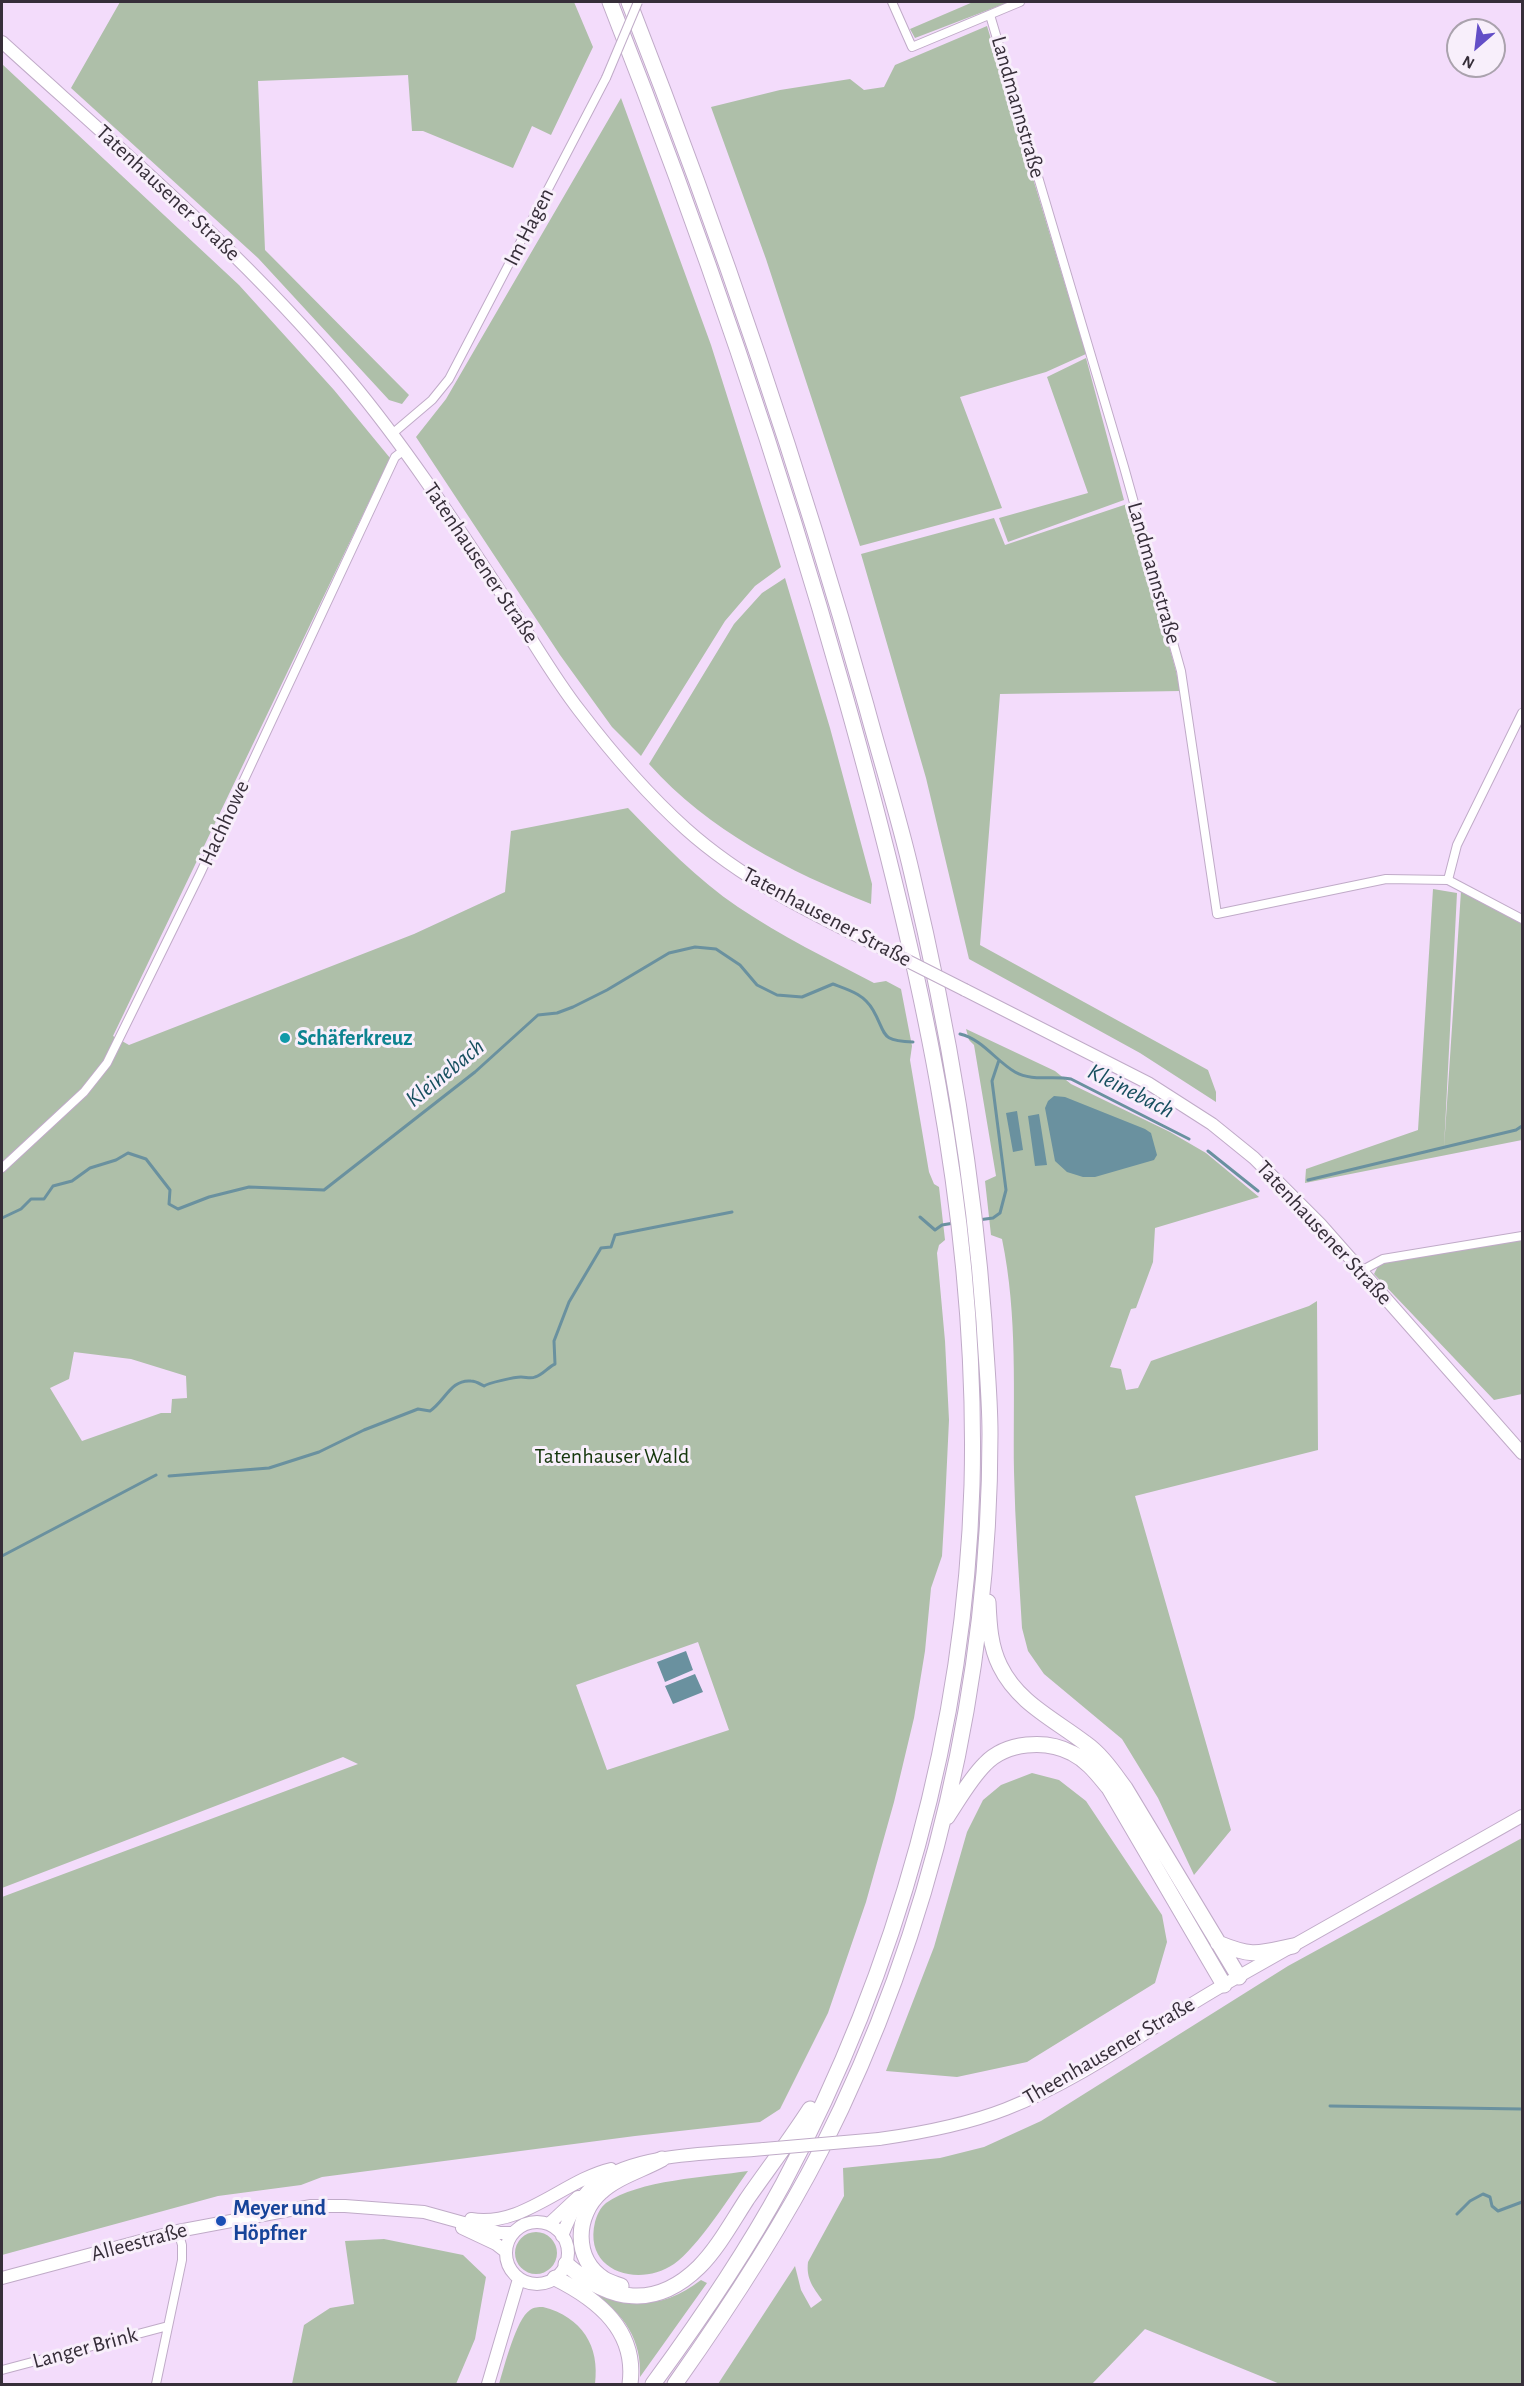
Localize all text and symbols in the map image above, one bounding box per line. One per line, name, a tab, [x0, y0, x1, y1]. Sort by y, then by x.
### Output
north arrow	[1446, 18, 1506, 78]
street label: Landmannstraße	[985, 33, 1051, 181]
text: N	[1460, 52, 1477, 72]
street label: Tatenhausener Straße	[90, 119, 246, 267]
street label: Im Hagen	[498, 184, 560, 270]
street label: Tatenhausener Straße	[418, 478, 544, 648]
street label: Landmannstraße	[1121, 499, 1187, 647]
street label: Hachhowe	[193, 776, 255, 870]
street label: Tatenhausener Straße	[738, 861, 916, 973]
place label: Schäferkreuz	[297, 1025, 413, 1051]
marker: Schäferkreuz	[278, 1031, 292, 1045]
water label: Kleinebach	[400, 1032, 490, 1114]
water label: Kleinebach	[1083, 1057, 1179, 1125]
street label: Tatenhausener Straße	[1250, 1155, 1398, 1311]
park label: Tatenhauser Wald	[535, 1443, 689, 1469]
street label: Theenhausener Straße	[1019, 1991, 1199, 2111]
place label: Meyer und Höpfner	[233, 2195, 326, 2246]
marker: Meyer und Höpfner	[214, 2214, 228, 2228]
street label: Alleestraße	[88, 2217, 190, 2267]
street label: Langer Brink	[30, 2321, 140, 2375]

